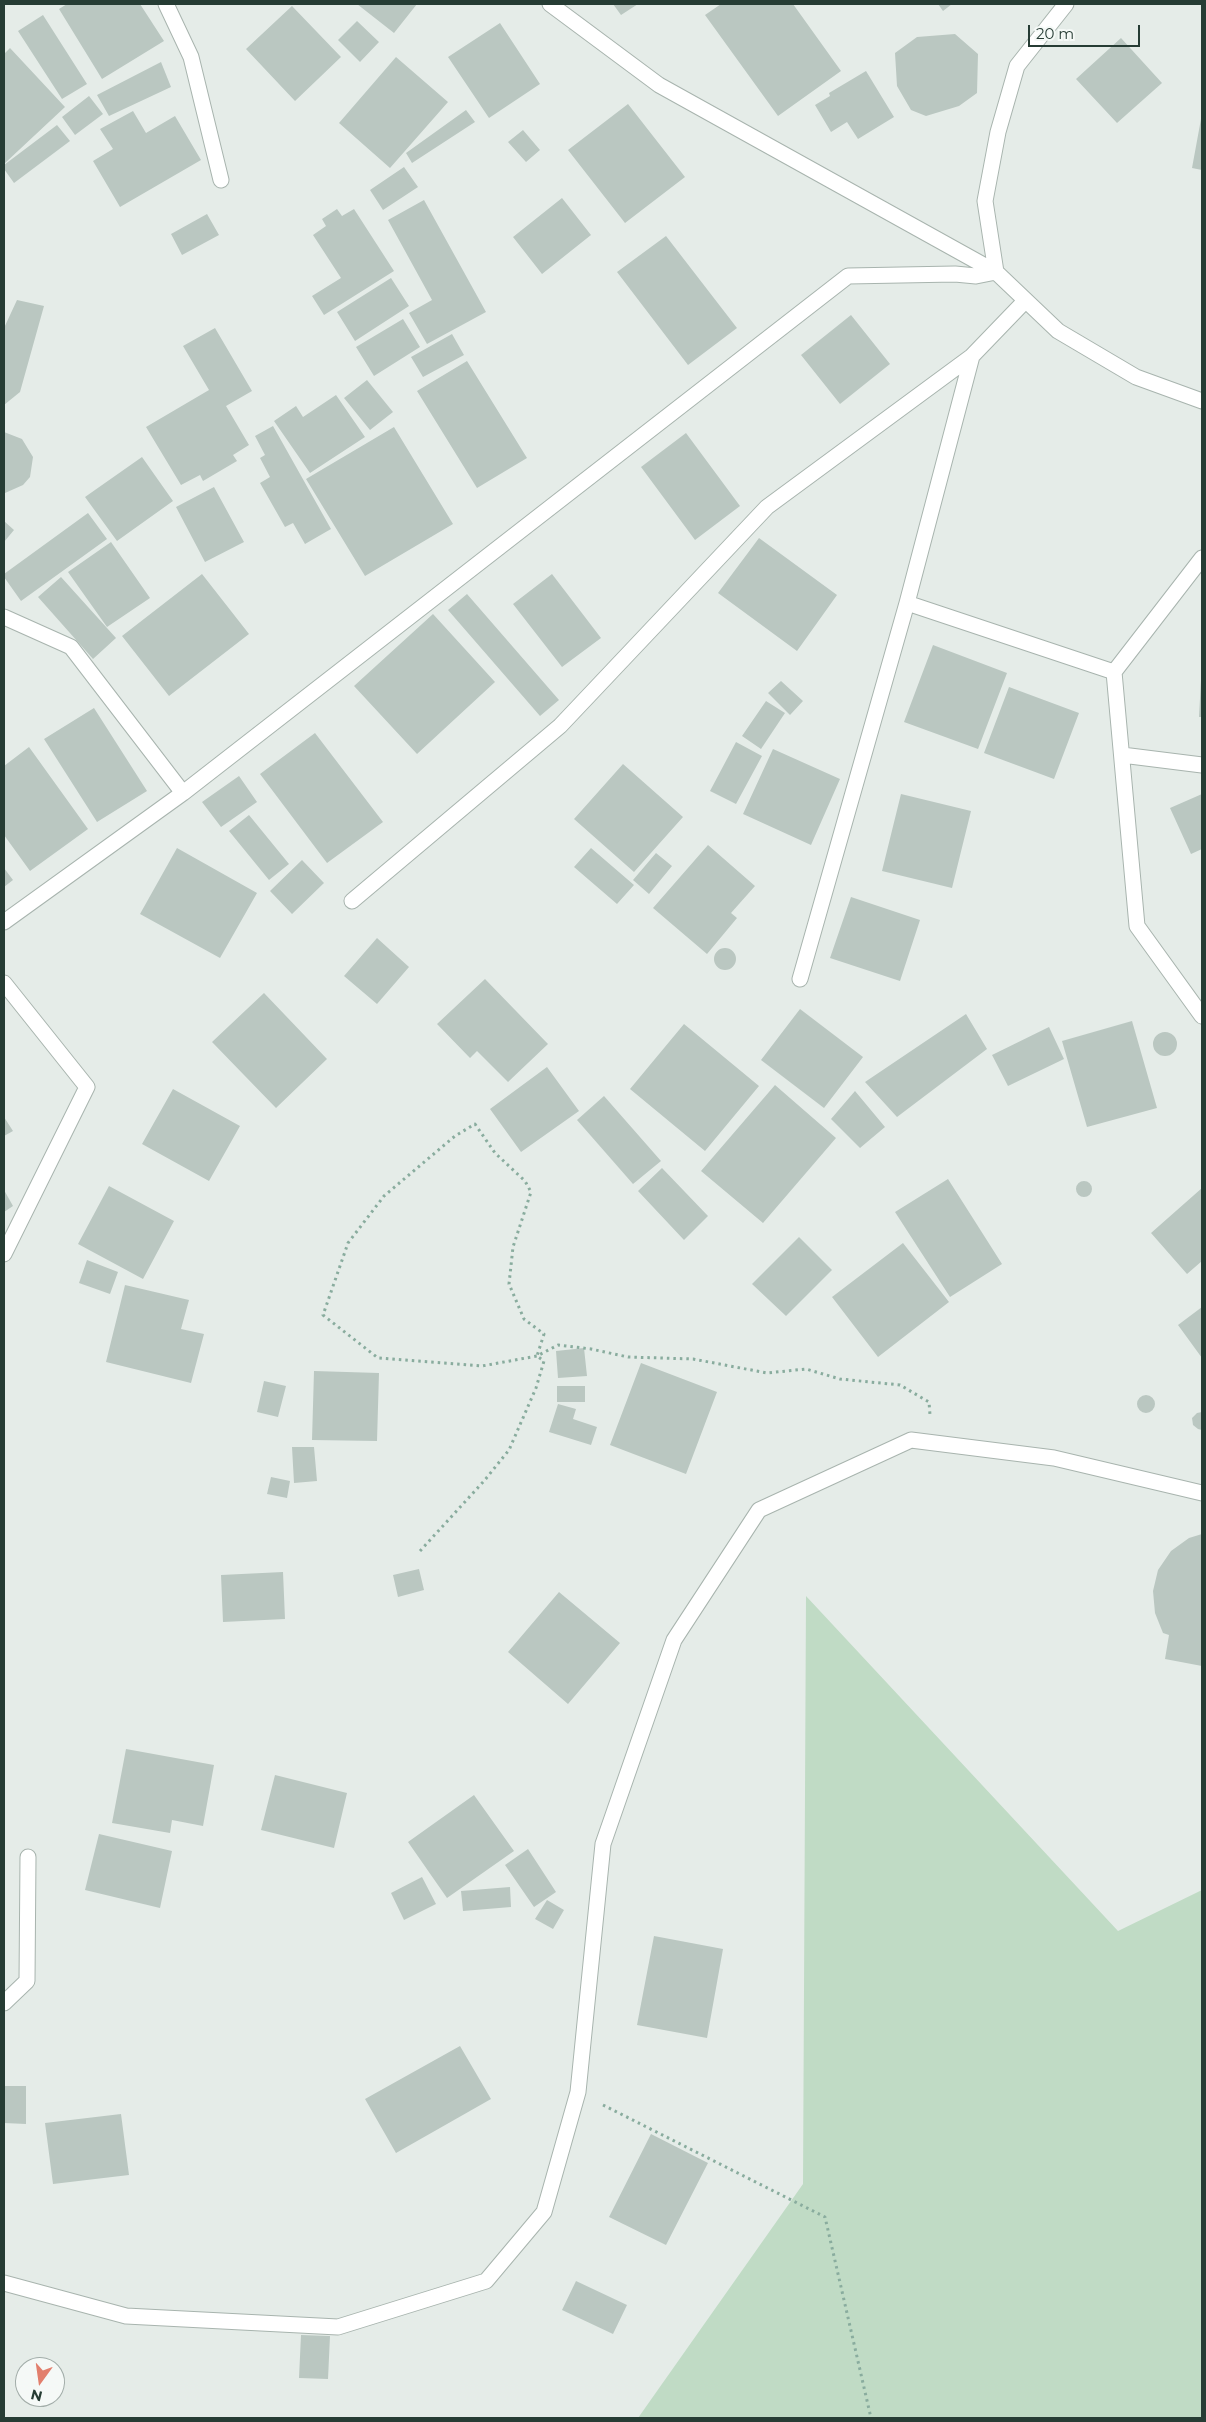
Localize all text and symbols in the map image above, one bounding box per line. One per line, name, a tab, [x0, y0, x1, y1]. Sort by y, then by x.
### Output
scale bar	[1031, 15, 1144, 47]
text: 20 m	[1036, 24, 1074, 43]
north arrow	[15, 2357, 65, 2407]
text: N	[29, 2385, 44, 2406]

